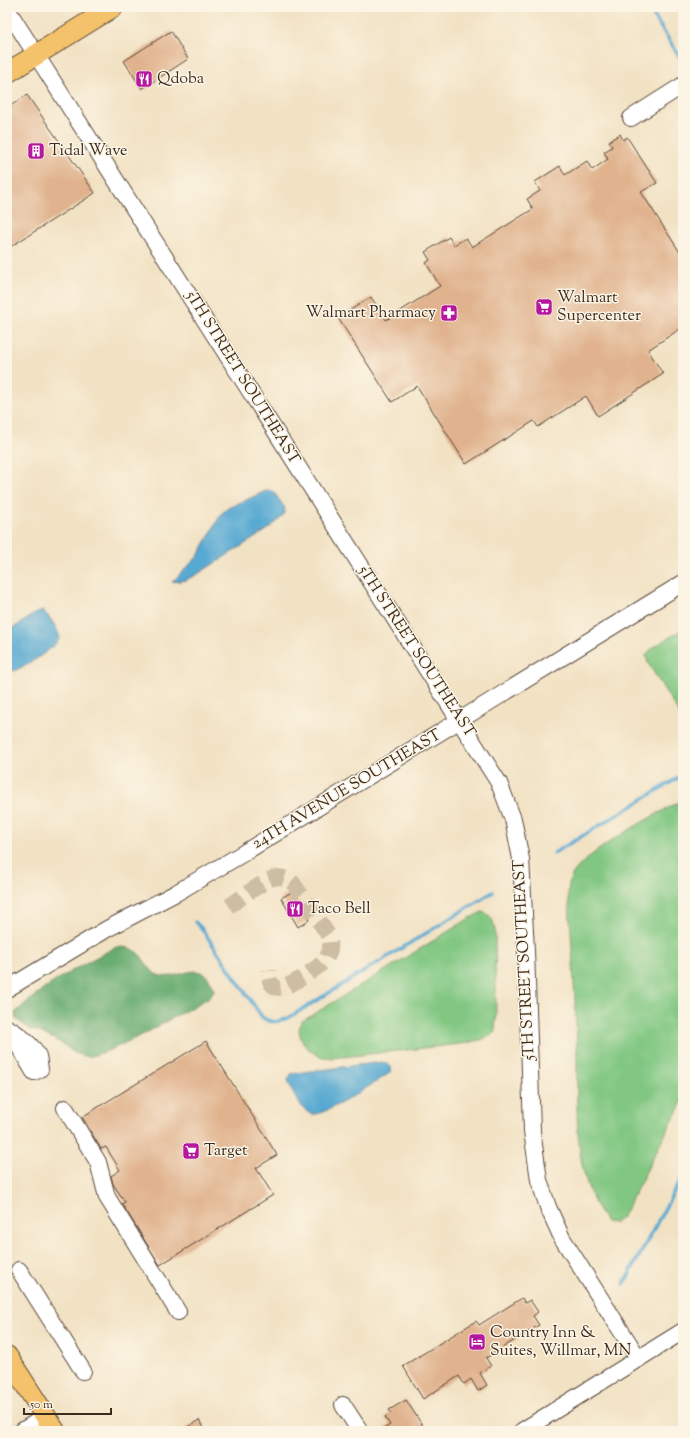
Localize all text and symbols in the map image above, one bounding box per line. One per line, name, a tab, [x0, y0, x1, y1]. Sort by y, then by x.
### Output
place label: Qdoba	[157, 68, 205, 91]
restaurant icon: Qdoba	[134, 69, 154, 89]
place label: Tidal Wave	[49, 140, 128, 163]
building icon: Tidal Wave	[26, 141, 46, 161]
street label: 5TH STREET SOUTHEAST	[178, 286, 305, 469]
place label: Walmart Supercenter	[557, 287, 641, 328]
supermarket icon: Walmart Supercenter	[534, 297, 554, 317]
place label: Walmart Pharmacy	[305, 302, 436, 325]
pharmacy icon: Walmart Pharmacy	[439, 303, 459, 323]
street label: 5TH STREET SOUTHEAST	[351, 561, 480, 743]
street label: 24TH AVENUE SOUTHEAST	[248, 724, 446, 856]
street label: 5TH STREET SOUTHEAST	[508, 859, 542, 1062]
place label: Taco Bell	[308, 898, 371, 921]
restaurant icon: Taco Bell	[285, 899, 305, 919]
place label: Target	[204, 1140, 248, 1163]
supermarket icon: Target	[181, 1141, 201, 1161]
place label: Country Inn & Suites, Willmar, MN	[490, 1322, 631, 1363]
hotel icon: Country Inn & Suites, Willmar, MN	[467, 1332, 487, 1352]
scale bar	[24, 1390, 111, 1416]
text: 50 m	[29, 1396, 53, 1414]

